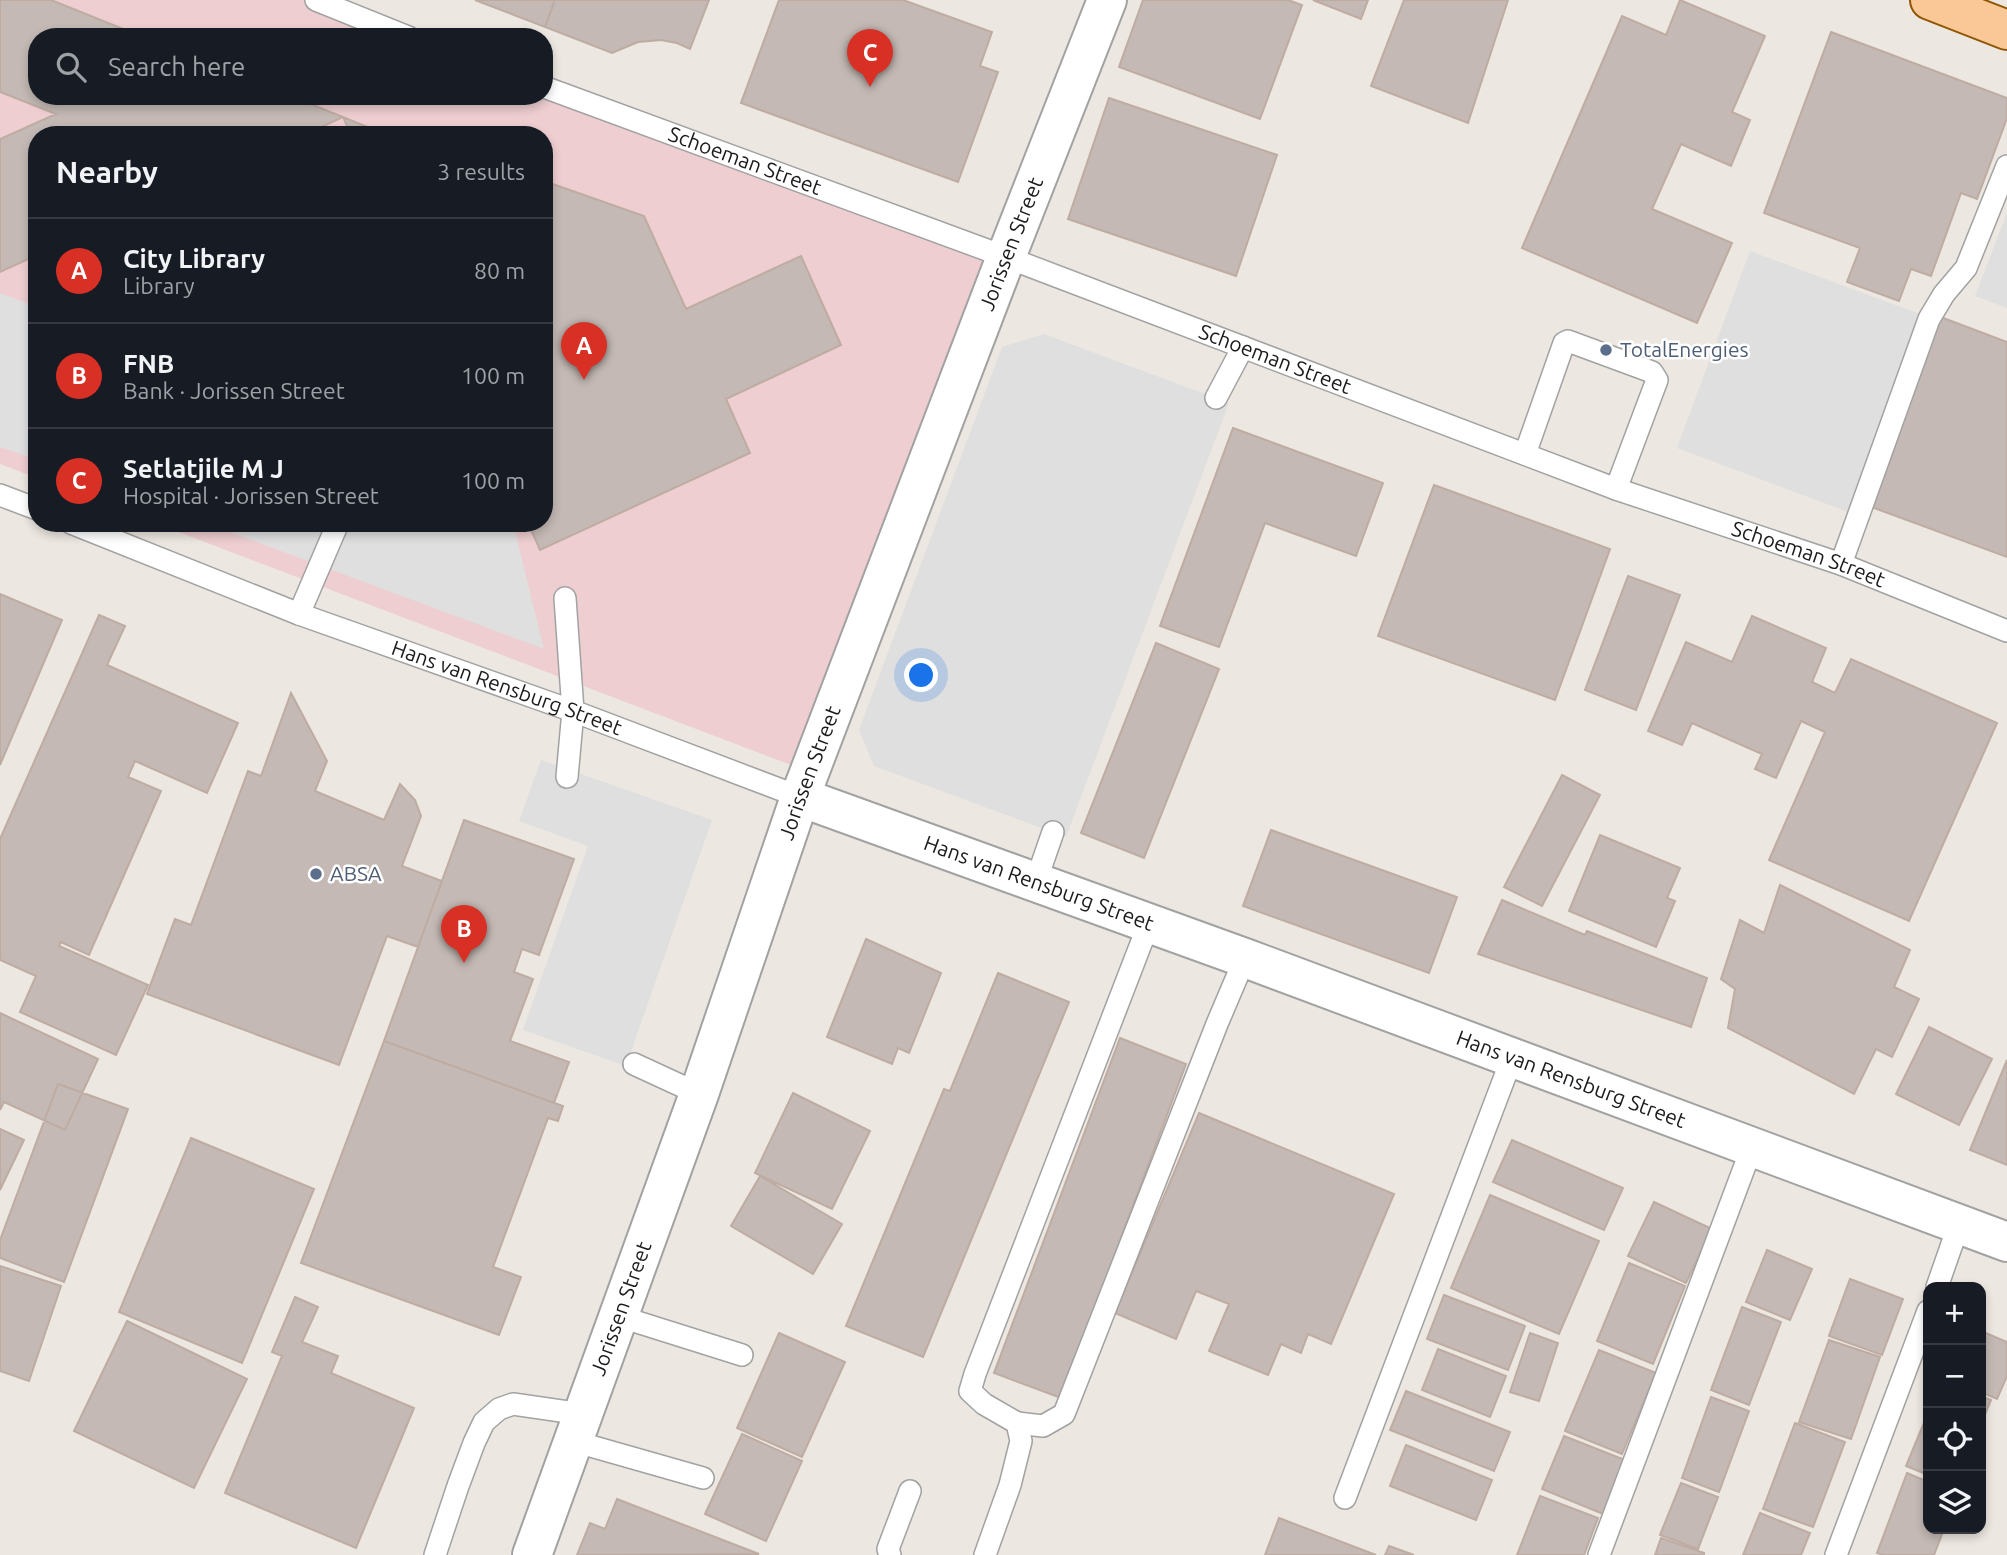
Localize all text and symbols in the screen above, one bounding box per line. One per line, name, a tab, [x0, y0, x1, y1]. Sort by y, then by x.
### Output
search box	[28, 28, 553, 105]
pin: C	[847, 29, 893, 87]
icon: search	[52, 48, 90, 86]
text: Search here	[108, 52, 245, 81]
street label: Schoeman Street	[665, 121, 825, 199]
text: Nearby	[56, 155, 158, 189]
text: 3 results	[437, 159, 525, 184]
street label: Jorissen Street	[974, 174, 1047, 314]
text: City Library	[123, 244, 265, 273]
text: A	[71, 258, 87, 283]
text: 80 m	[474, 258, 525, 283]
text: Library	[123, 273, 195, 298]
street label: Schoeman Street	[1196, 318, 1355, 398]
pin: A	[561, 322, 607, 380]
place label: TotalEnergies	[1620, 337, 1749, 361]
marker: TotalEnergies	[1598, 342, 1614, 358]
text: FNB	[123, 349, 174, 378]
text: B	[71, 363, 87, 388]
text: 100 m	[461, 363, 525, 388]
text: Bank · Jorissen Street	[123, 378, 345, 403]
text: Setlatjile M J	[123, 454, 284, 483]
text: C	[72, 468, 86, 493]
text: 100 m	[461, 468, 525, 493]
text: Hospital · Jorissen Street	[123, 483, 379, 508]
street label: Schoeman Street	[1729, 515, 1889, 592]
street label: Hans van Rensburg Street	[389, 635, 626, 739]
your location	[904, 658, 938, 692]
street label: Jorissen Street	[773, 702, 845, 843]
street label: Hans van Rensburg Street	[921, 830, 1157, 935]
place label: ABSA	[330, 861, 382, 885]
marker: ABSA	[308, 866, 324, 882]
pin: B	[441, 905, 487, 963]
street label: Hans van Rensburg Street	[1453, 1025, 1689, 1132]
street label: Jorissen Street	[585, 1238, 656, 1379]
map controls	[1923, 1282, 1986, 1534]
button: +	[1923, 1282, 1986, 1345]
button: −	[1923, 1345, 1986, 1408]
button: locate	[1923, 1408, 1986, 1471]
button: layers	[1923, 1471, 1986, 1534]

